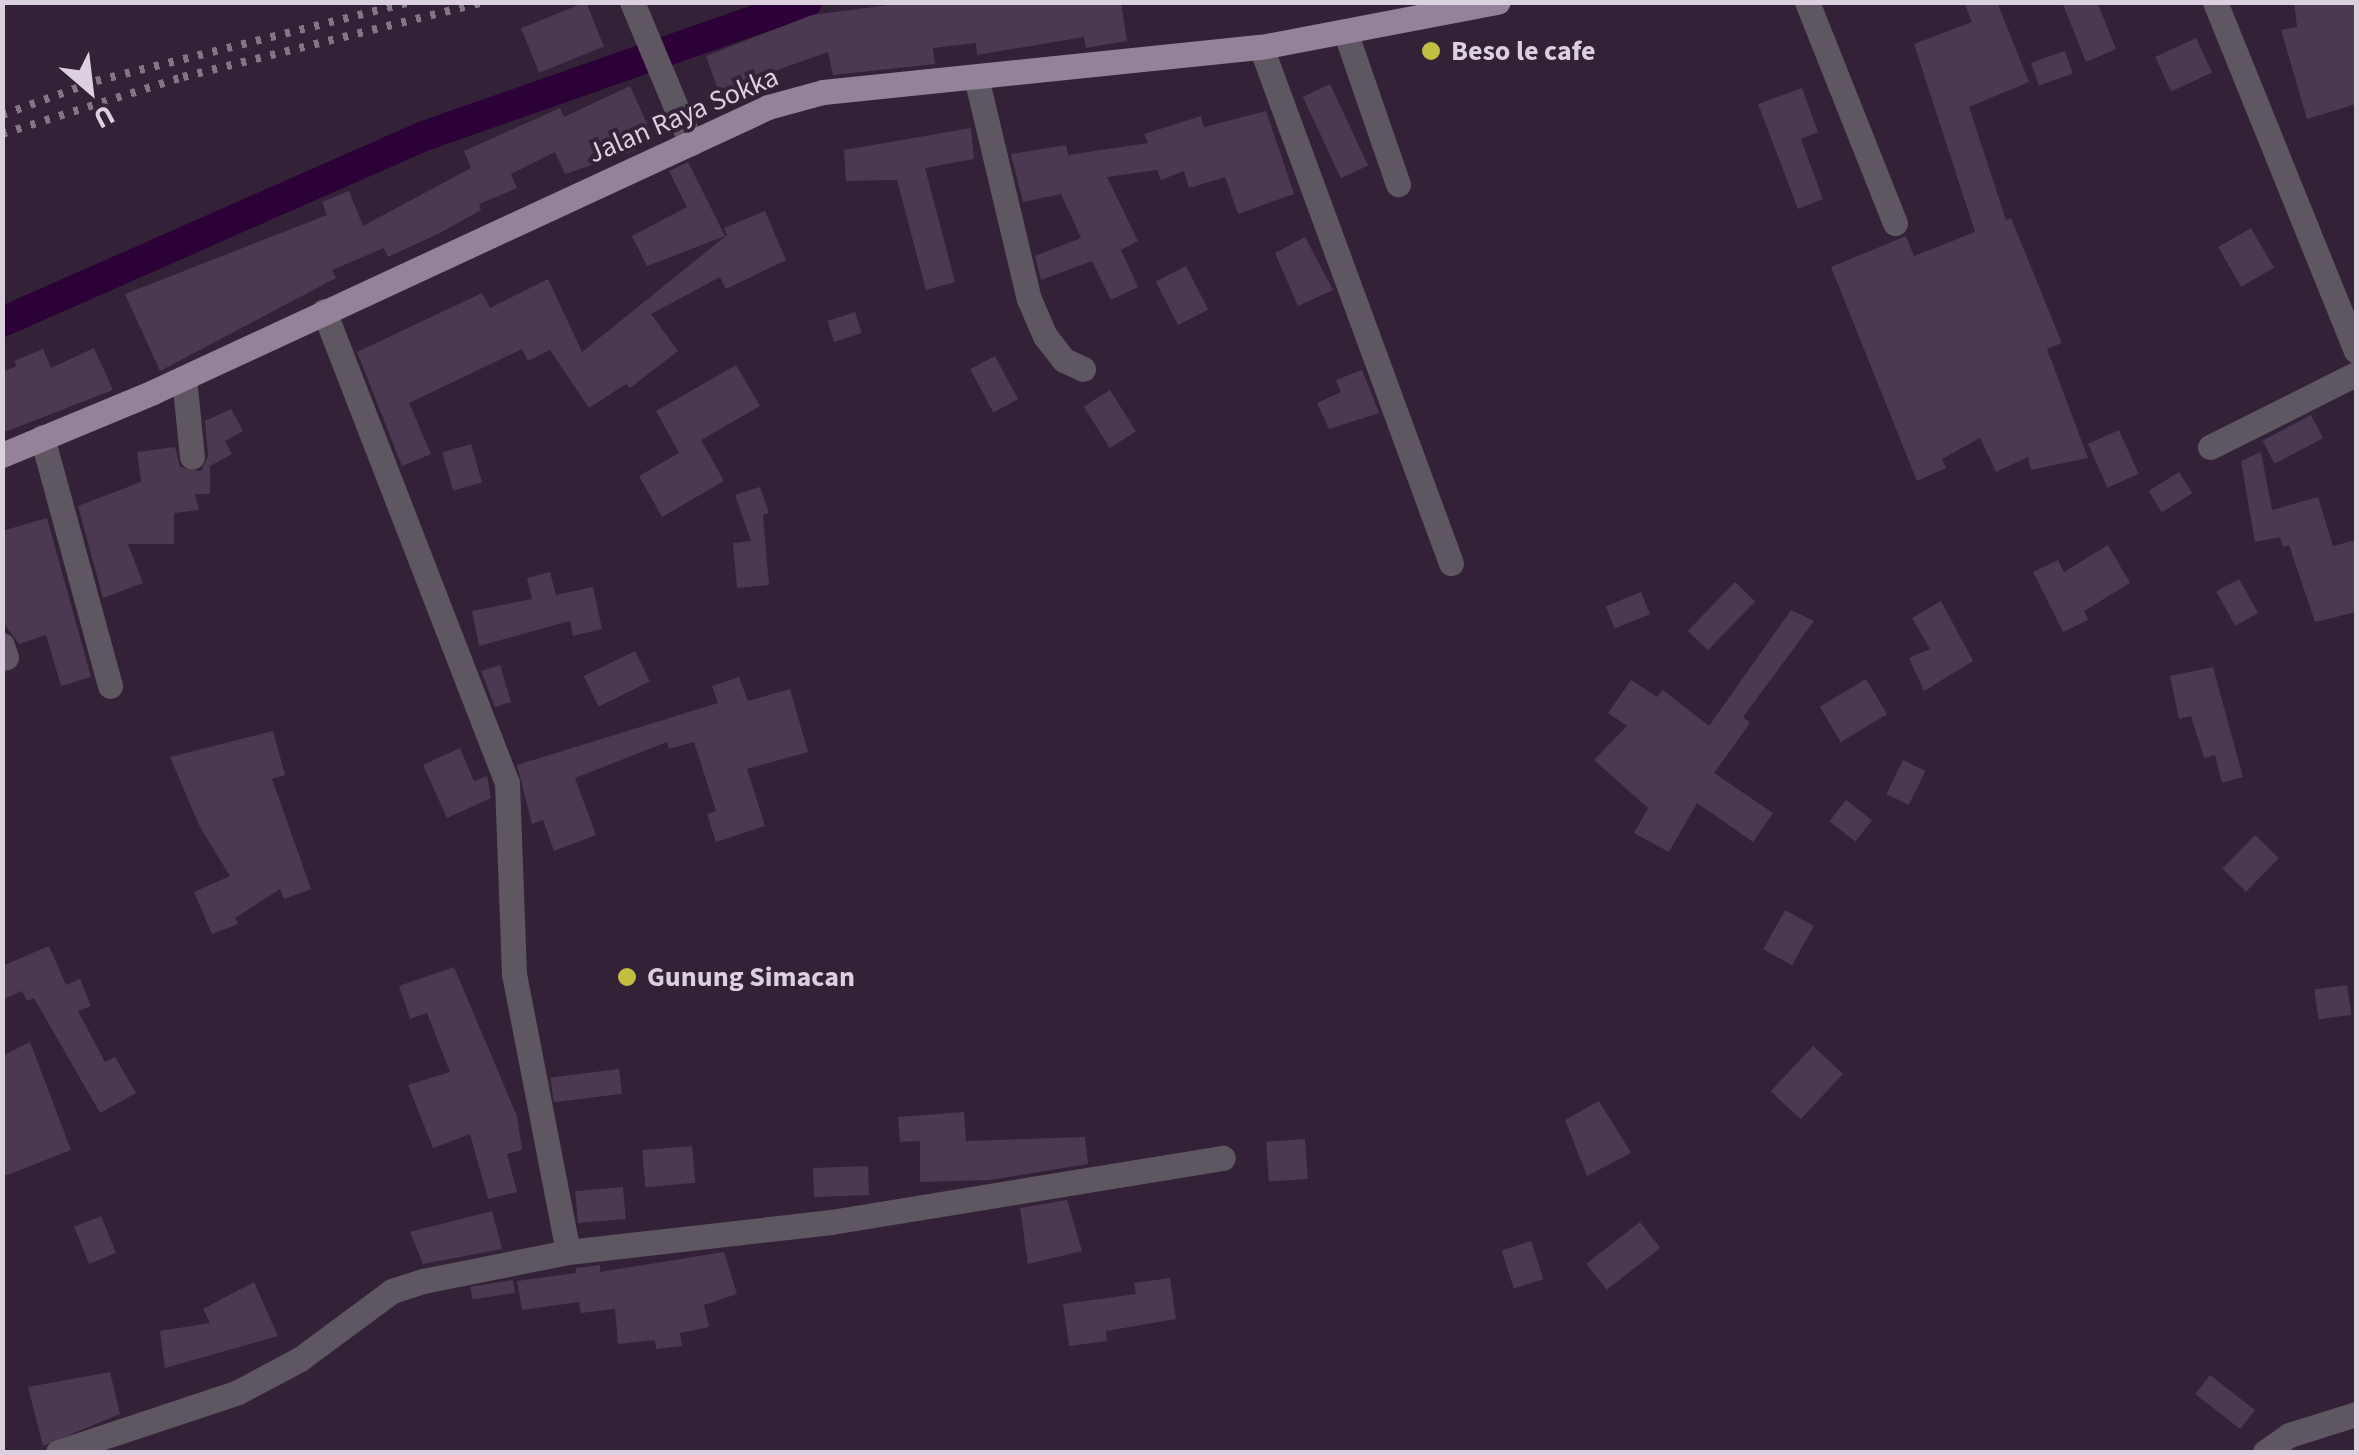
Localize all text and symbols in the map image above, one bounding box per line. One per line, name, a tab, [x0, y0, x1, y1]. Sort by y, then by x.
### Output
place label: Beso le cafe	[1451, 34, 1595, 68]
north arrow	[40, 40, 140, 140]
marker: Beso le cafe	[1420, 40, 1442, 62]
street label: Jalan Raya Sokka	[583, 60, 783, 170]
text: U	[86, 94, 122, 139]
place label: Gunung Simacan	[647, 960, 855, 994]
marker: Gunung Simacan	[616, 966, 638, 988]

